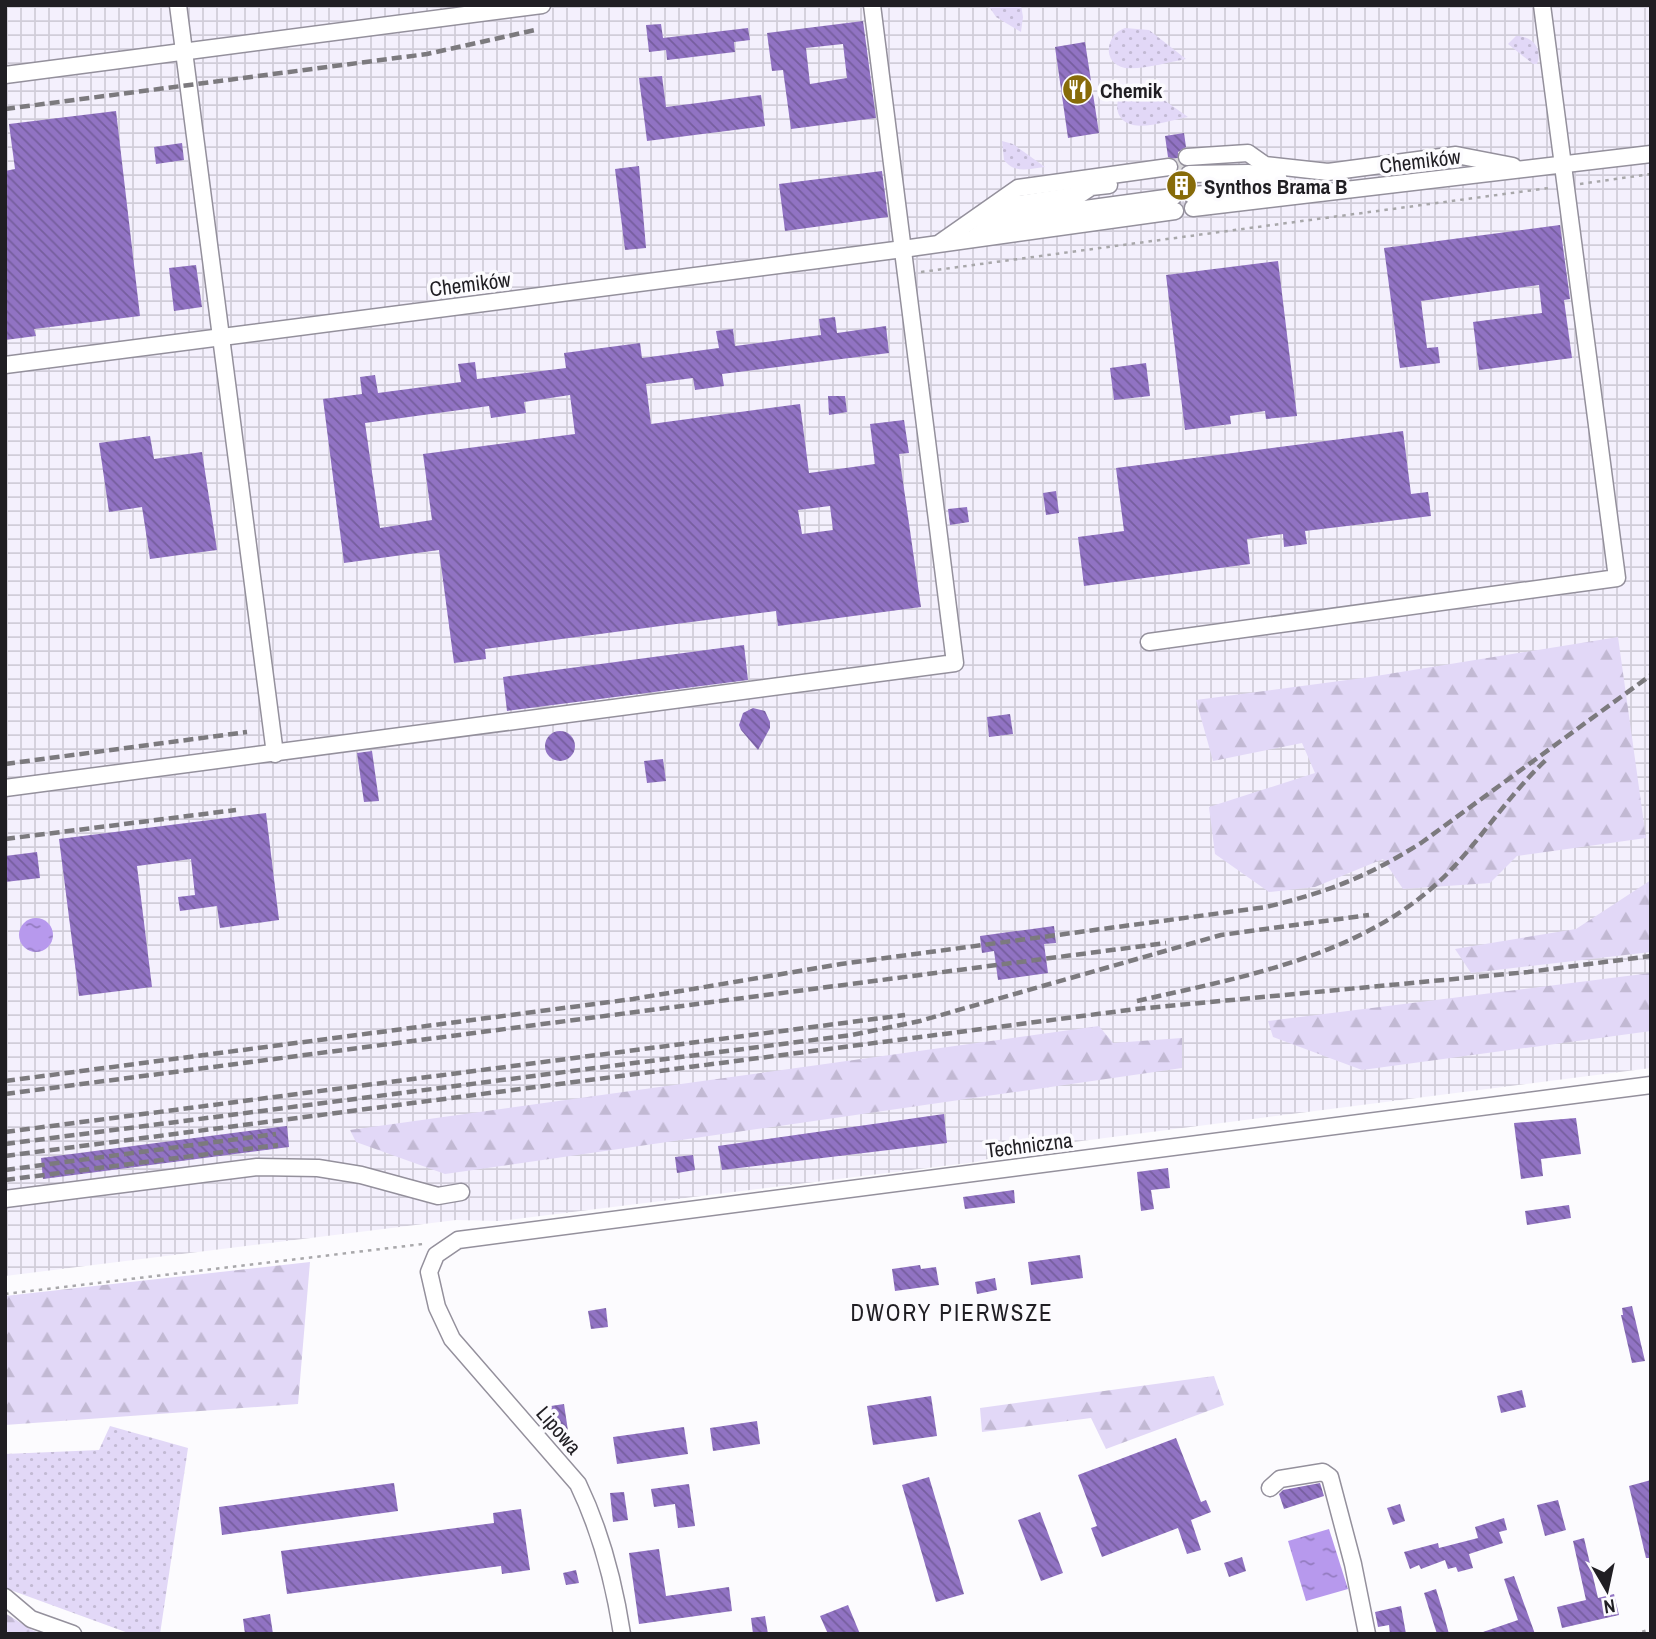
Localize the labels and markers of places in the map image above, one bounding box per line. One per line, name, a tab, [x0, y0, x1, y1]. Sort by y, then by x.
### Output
restaurant icon: Chemik	[1060, 73, 1094, 107]
place label: Chemik	[1100, 76, 1163, 105]
building icon: Synthos Brama B	[1164, 169, 1198, 203]
place label: Synthos Brama B	[1204, 172, 1348, 201]

